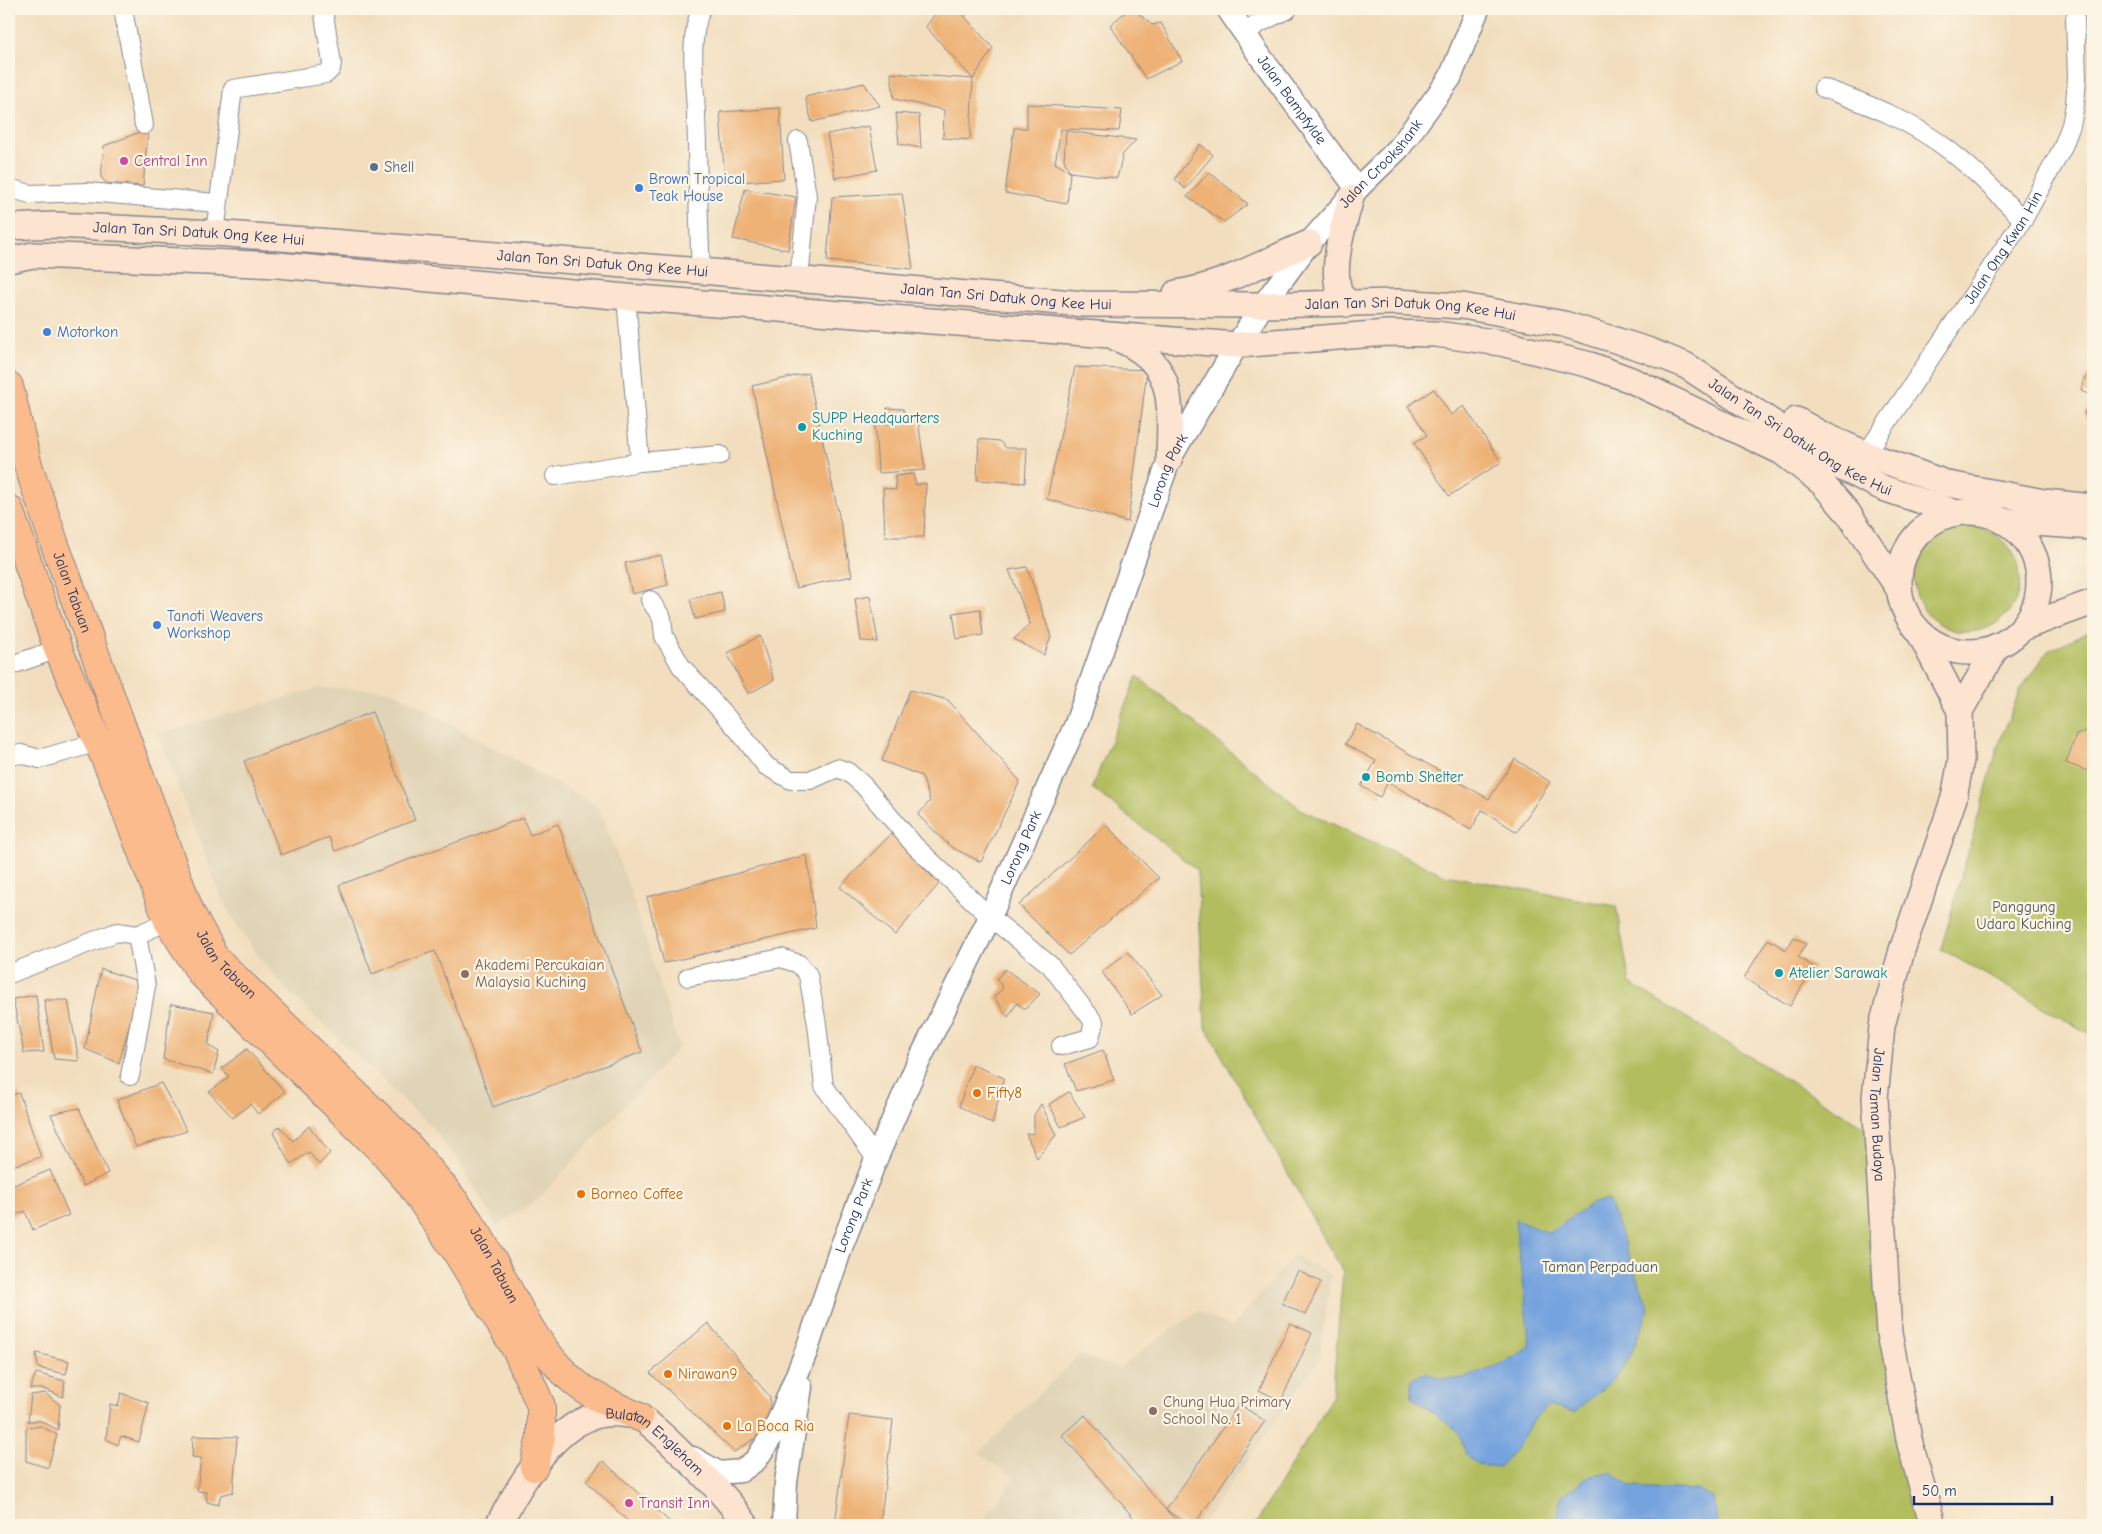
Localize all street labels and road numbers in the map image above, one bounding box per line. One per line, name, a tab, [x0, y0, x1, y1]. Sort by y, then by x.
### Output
street label: Jalan Bampfylde	[1253, 52, 1331, 148]
street label: Jalan Crookshank	[1335, 115, 1426, 212]
street label: Jalan Ong Kwan Hin	[1960, 188, 2046, 307]
street label: Jalan Tan Sri Datuk Ong Kee Hui	[93, 218, 305, 249]
street label: Jalan Tan Sri Datuk Ong Kee Hui	[496, 246, 709, 281]
street label: Jalan Tan Sri Datuk Ong Kee Hui	[900, 279, 1112, 313]
street label: Jalan Tan Sri Datuk Ong Kee Hui	[1305, 293, 1517, 324]
street label: Jalan Tan Sri Datuk Ong Kee Hui	[1705, 374, 1894, 499]
street label: Lorong Park	[1144, 430, 1192, 510]
street label: Jalan Tabuan	[49, 549, 95, 635]
street label: Lorong Park	[997, 807, 1045, 887]
street label: Jalan Tabuan	[193, 927, 260, 1002]
street label: Jalan Taman Budaya	[1866, 1047, 1889, 1182]
street label: Lorong Park	[831, 1175, 877, 1255]
street label: Jalan Tabuan	[466, 1223, 523, 1306]
street label: Bulatan Engleham	[605, 1404, 708, 1479]

